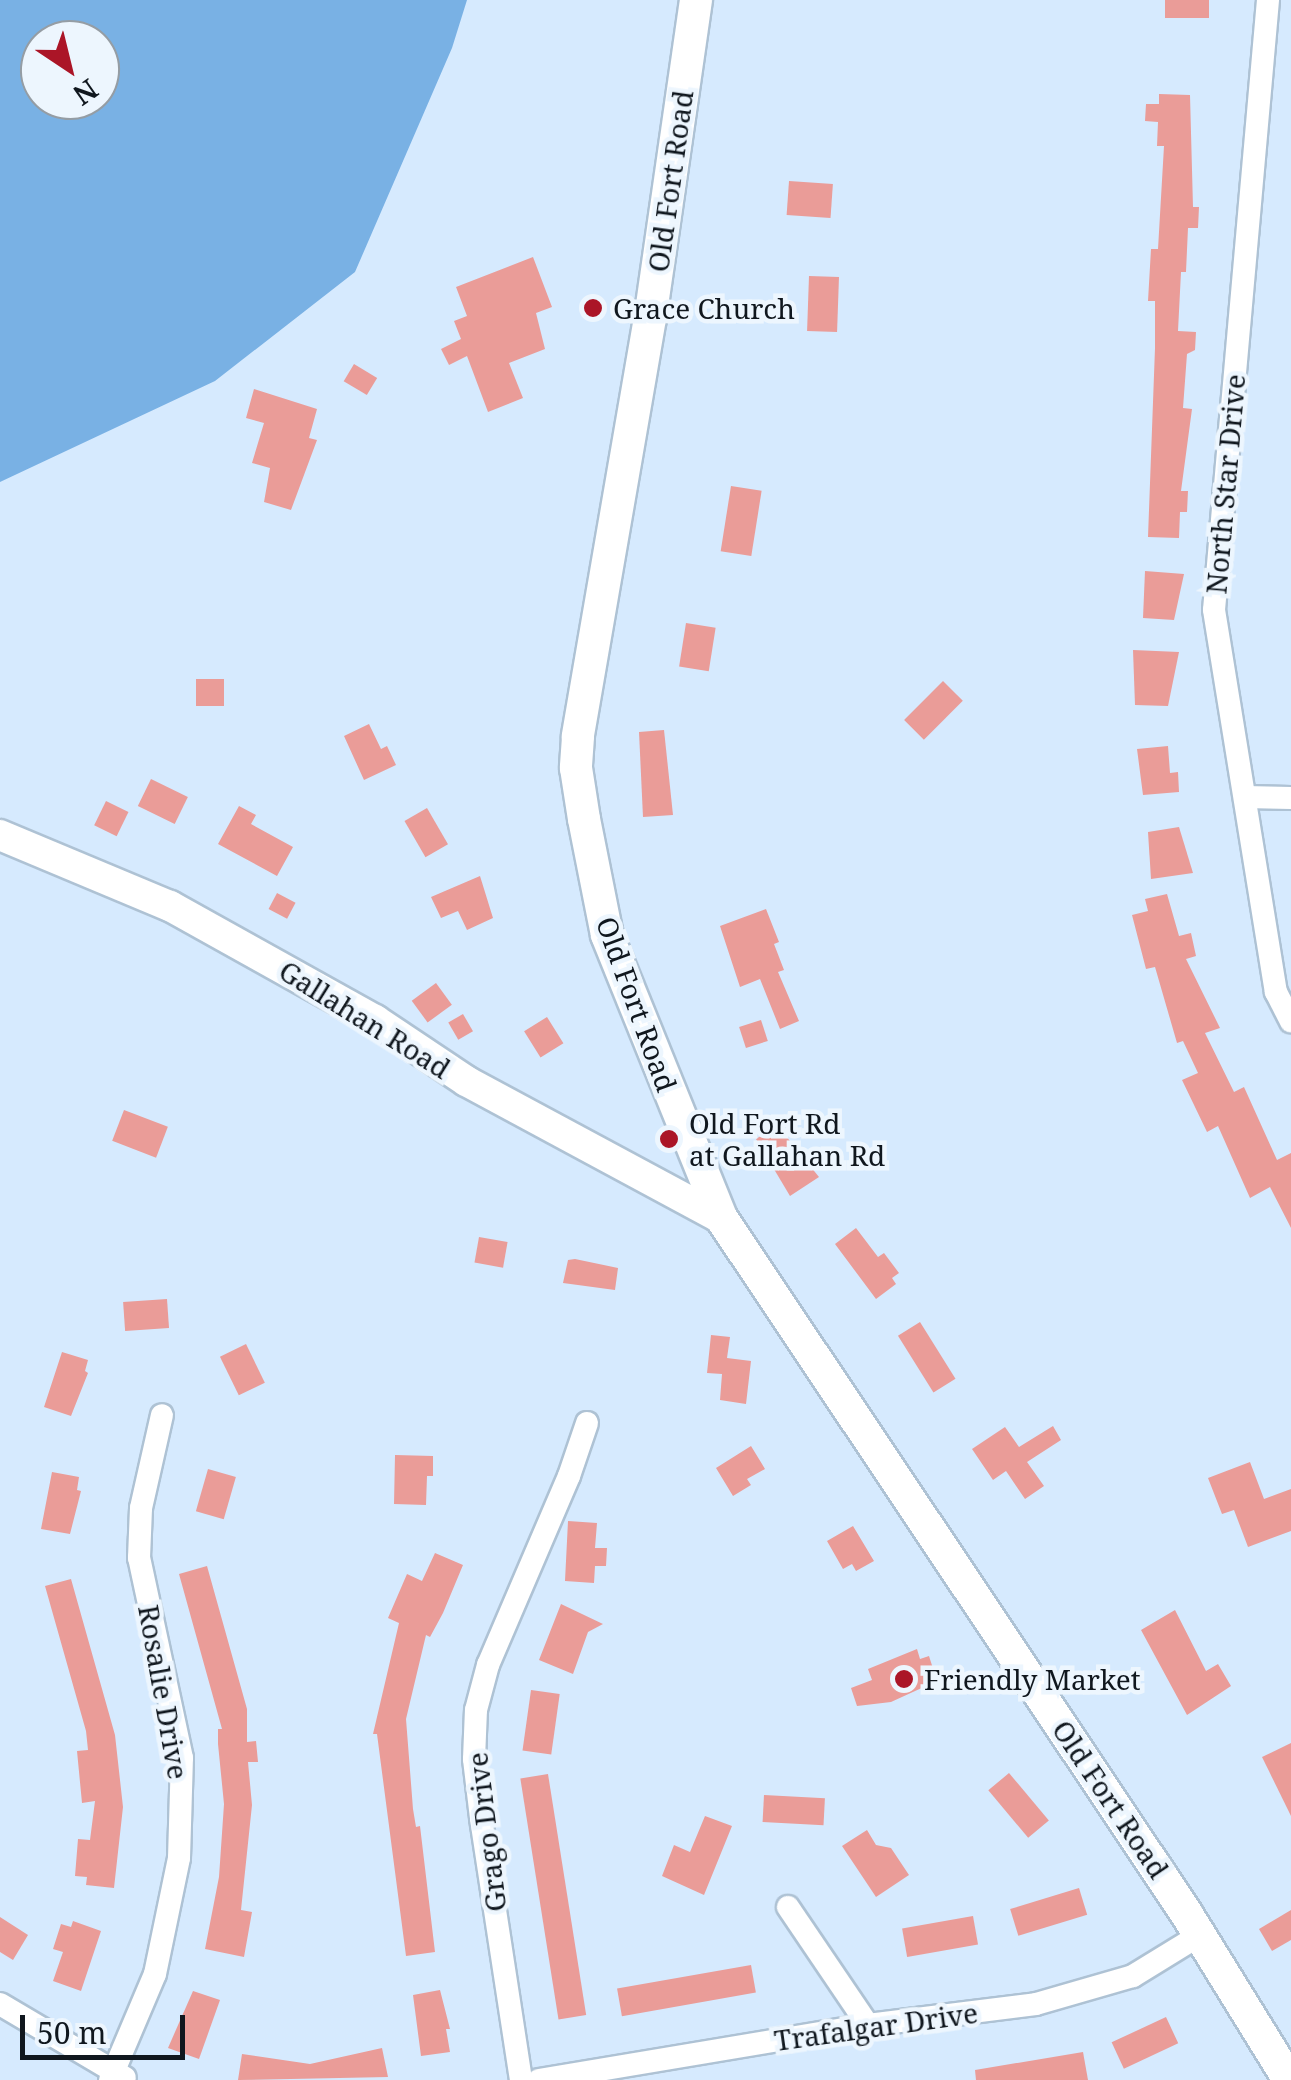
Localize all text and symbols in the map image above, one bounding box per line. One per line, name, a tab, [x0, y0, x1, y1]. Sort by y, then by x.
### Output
north arrow	[20, 20, 120, 120]
text: N	[66, 71, 106, 115]
street label: Old Fort Road	[641, 88, 699, 274]
place label: Grace Church	[613, 291, 795, 325]
marker: Grace Church	[582, 297, 604, 319]
street label: North Star Drive	[1199, 373, 1251, 595]
street label: Old Fort Road	[590, 912, 684, 1096]
street label: Gallahan Road	[273, 953, 457, 1085]
place label: Old Fort Rd at Gallahan Rd	[689, 1106, 885, 1172]
marker: Old Fort Rd at Gallahan Rd	[658, 1128, 680, 1150]
street label: Rosalie Drive	[132, 1602, 196, 1782]
place label: Friendly Market	[924, 1662, 1141, 1696]
marker: Friendly Market	[893, 1668, 915, 1690]
street label: Old Fort Road	[1046, 1714, 1176, 1884]
street label: Grago Drive	[460, 1750, 512, 1914]
scale bar	[25, 1995, 190, 2057]
street label: Trafalgar Drive	[772, 1995, 980, 2057]
text: 50 m	[37, 2012, 107, 2053]

